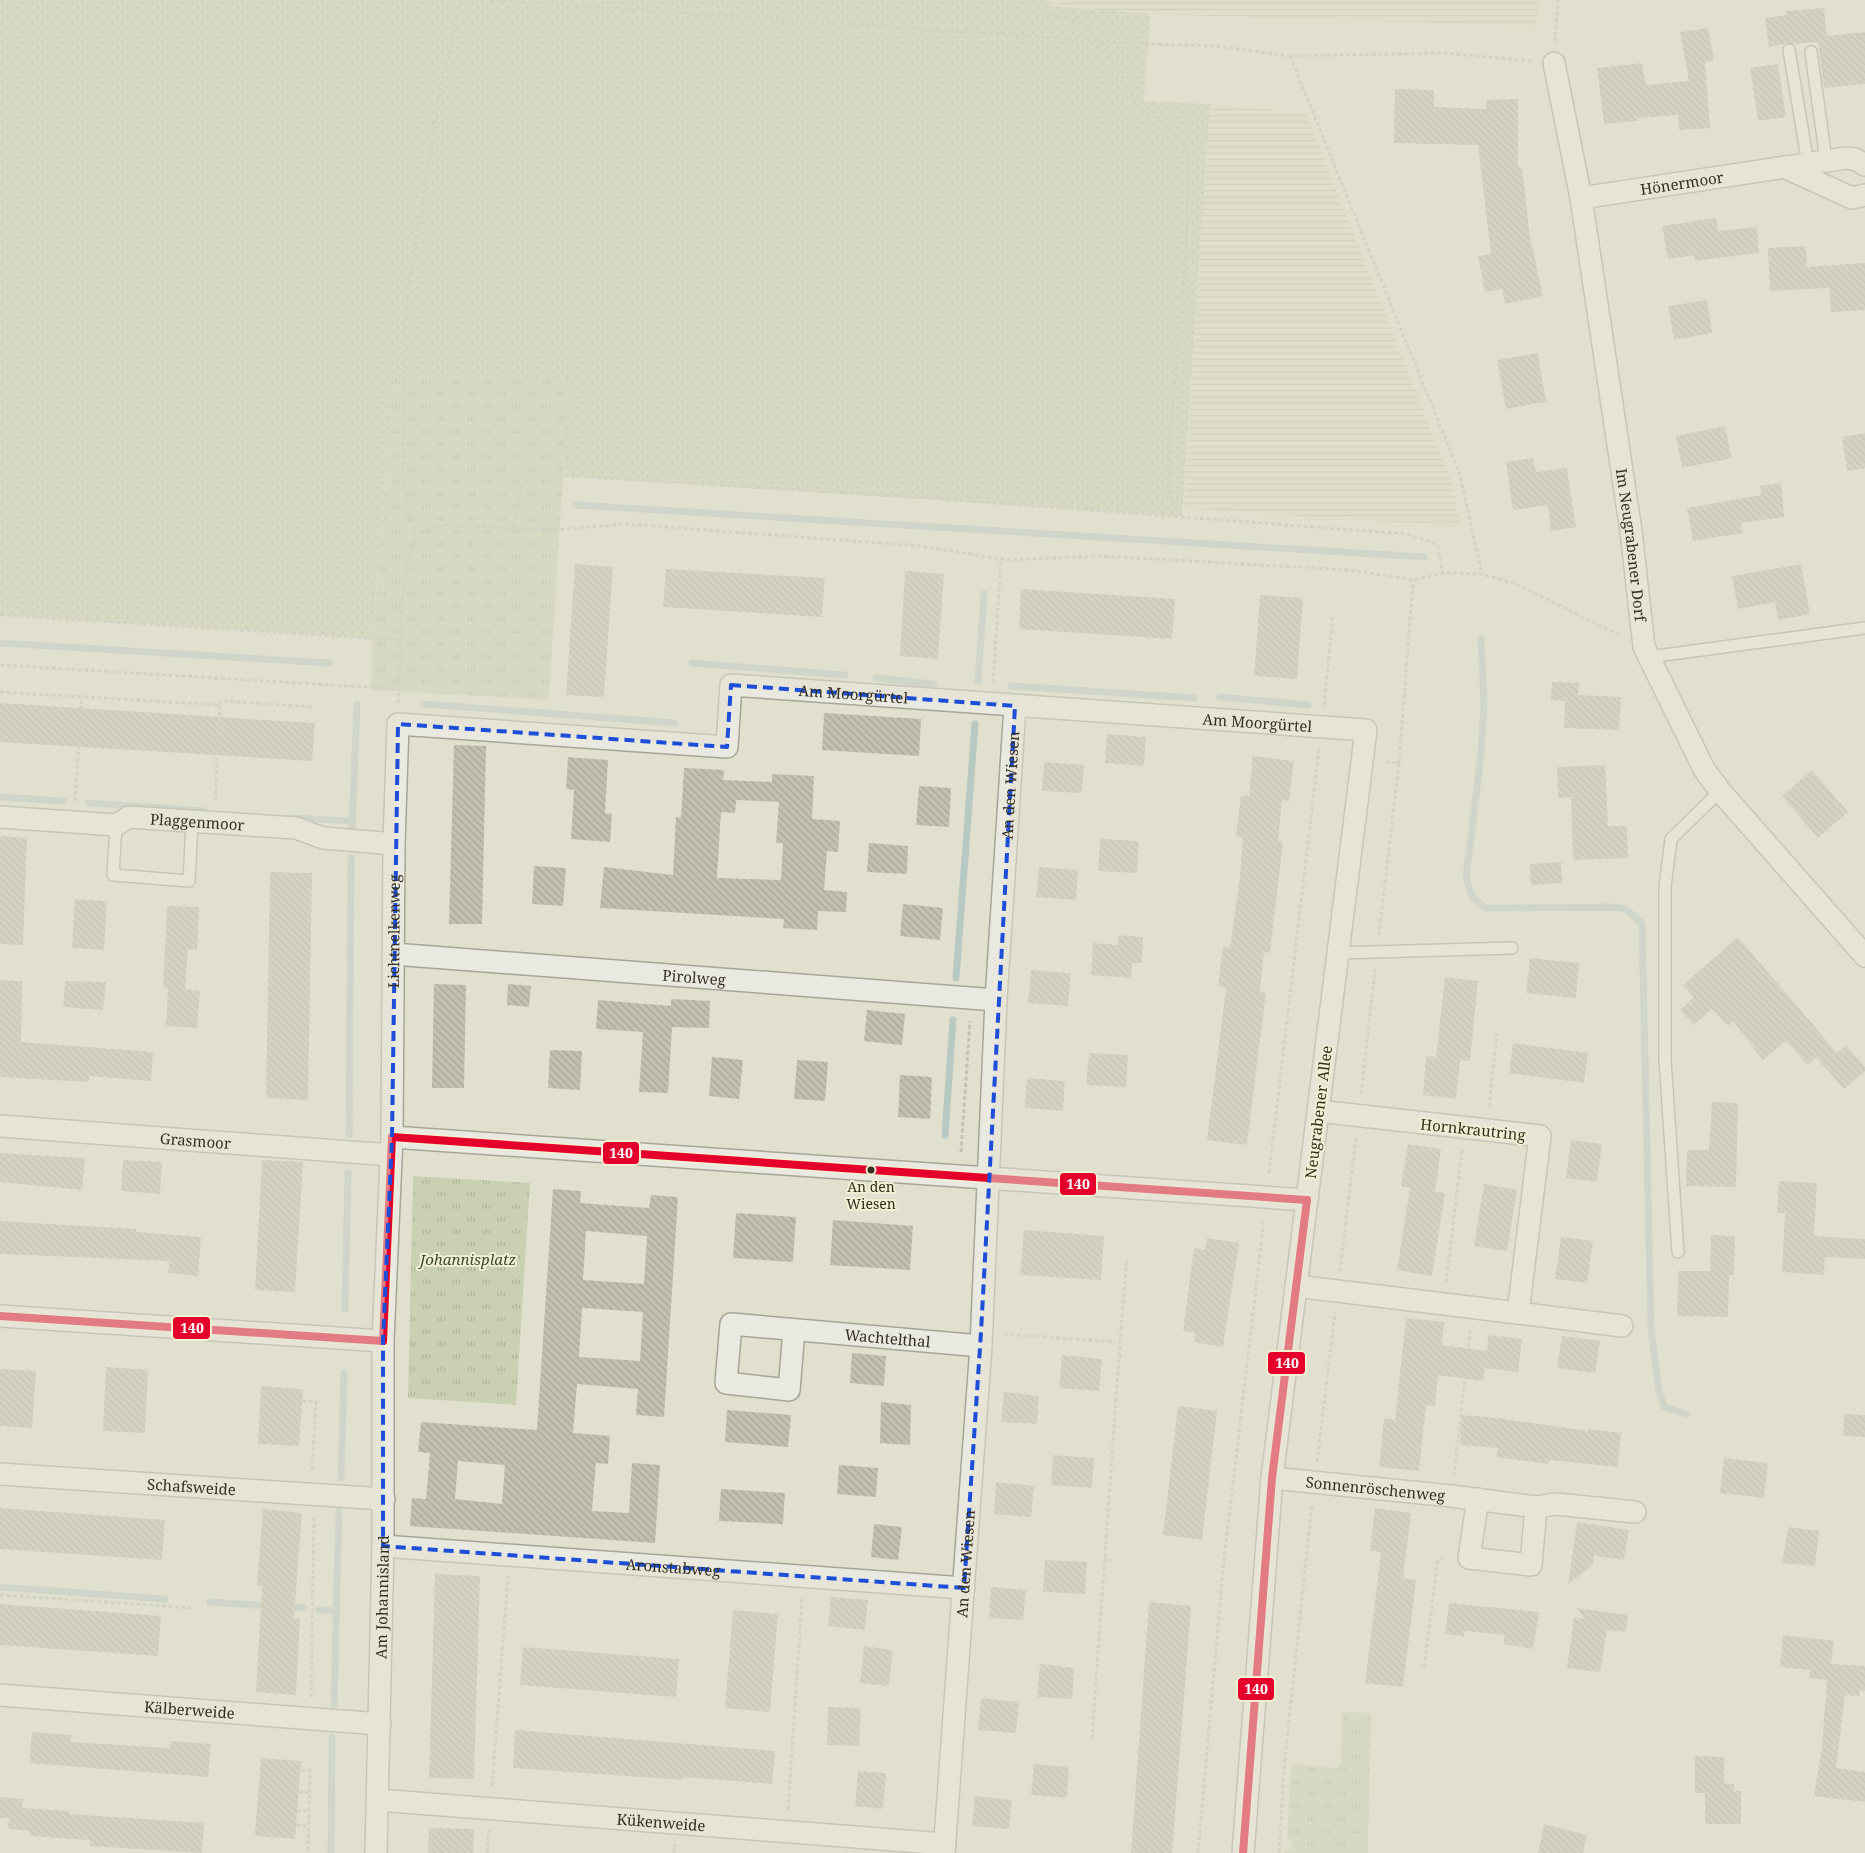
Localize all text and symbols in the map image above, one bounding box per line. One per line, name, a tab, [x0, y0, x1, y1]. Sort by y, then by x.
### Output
street label: Hönermoor	[1639, 167, 1725, 199]
street label: Im Neugrabener Dorf	[1612, 467, 1651, 624]
street label: Am Moorgürtel	[798, 680, 909, 708]
street label: Am Moorgürtel	[1202, 708, 1313, 736]
street label: An den Wiesen	[996, 730, 1023, 840]
street label: Plaggenmoor	[149, 808, 245, 835]
street label: Lichtnelkenweg	[383, 874, 404, 988]
street label: Pirolweg	[662, 965, 726, 989]
street label: Neugrabener Allee	[1300, 1044, 1336, 1180]
street label: Hornkrautring	[1419, 1114, 1527, 1144]
street label: Grasmoor	[159, 1128, 232, 1153]
line badge: 140	[602, 1141, 640, 1165]
text: 140	[609, 1143, 633, 1162]
marker: An den Wiesen	[866, 1165, 876, 1175]
line badge: 140	[1059, 1172, 1097, 1196]
text: 140	[1066, 1174, 1090, 1193]
place label: An den Wiesen	[846, 1177, 896, 1213]
park label: Johannisplatz	[417, 1249, 516, 1269]
line badge: 140	[172, 1316, 211, 1340]
text: 140	[180, 1318, 204, 1337]
street label: Wachtelthal	[844, 1324, 932, 1352]
line badge: 140	[1267, 1351, 1306, 1375]
text: 140	[1275, 1353, 1299, 1372]
street label: Sonnenröschenweg	[1305, 1471, 1446, 1505]
street label: Schafsweide	[147, 1474, 237, 1499]
street label: An den Wiesen	[951, 1509, 979, 1618]
street label: Am Johannisland	[370, 1535, 393, 1659]
street label: Aronstabweg	[625, 1554, 721, 1580]
line badge: 140	[1237, 1677, 1275, 1701]
text: 140	[1244, 1679, 1268, 1698]
street label: Kälberweide	[143, 1696, 236, 1723]
street label: Kükenweide	[616, 1809, 706, 1835]

